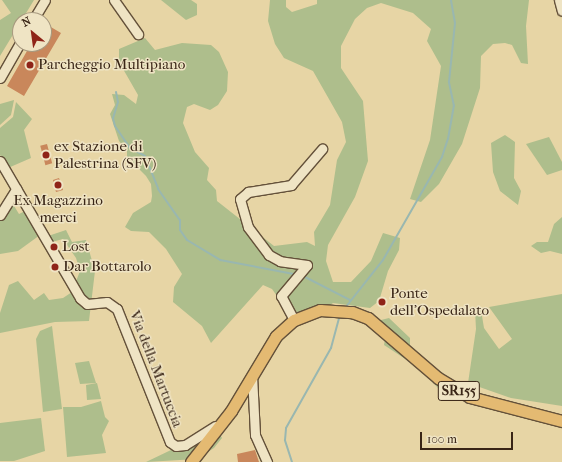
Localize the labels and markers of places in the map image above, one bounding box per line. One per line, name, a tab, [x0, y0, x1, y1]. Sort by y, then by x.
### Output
place label: Parcheggio Multipiano	[38, 56, 185, 74]
marker: Parcheggio Multipiano	[25, 60, 35, 70]
place label: ex Stazione di Palestrina (SFV)	[54, 137, 157, 172]
marker: ex Stazione di Palestrina (SFV)	[41, 150, 51, 160]
marker: Ex Magazzino merci	[53, 180, 63, 190]
place label: Ex Magazzino merci	[13, 191, 103, 226]
place label: Lost	[62, 238, 90, 256]
marker: Lost	[49, 242, 59, 252]
place label: Dar Bottarolo	[63, 258, 151, 276]
marker: Dar Bottarolo	[50, 262, 60, 272]
place label: Ponte dell'Ospedalato	[390, 284, 489, 319]
marker: Ponte dell'Ospedalato	[377, 297, 387, 307]

